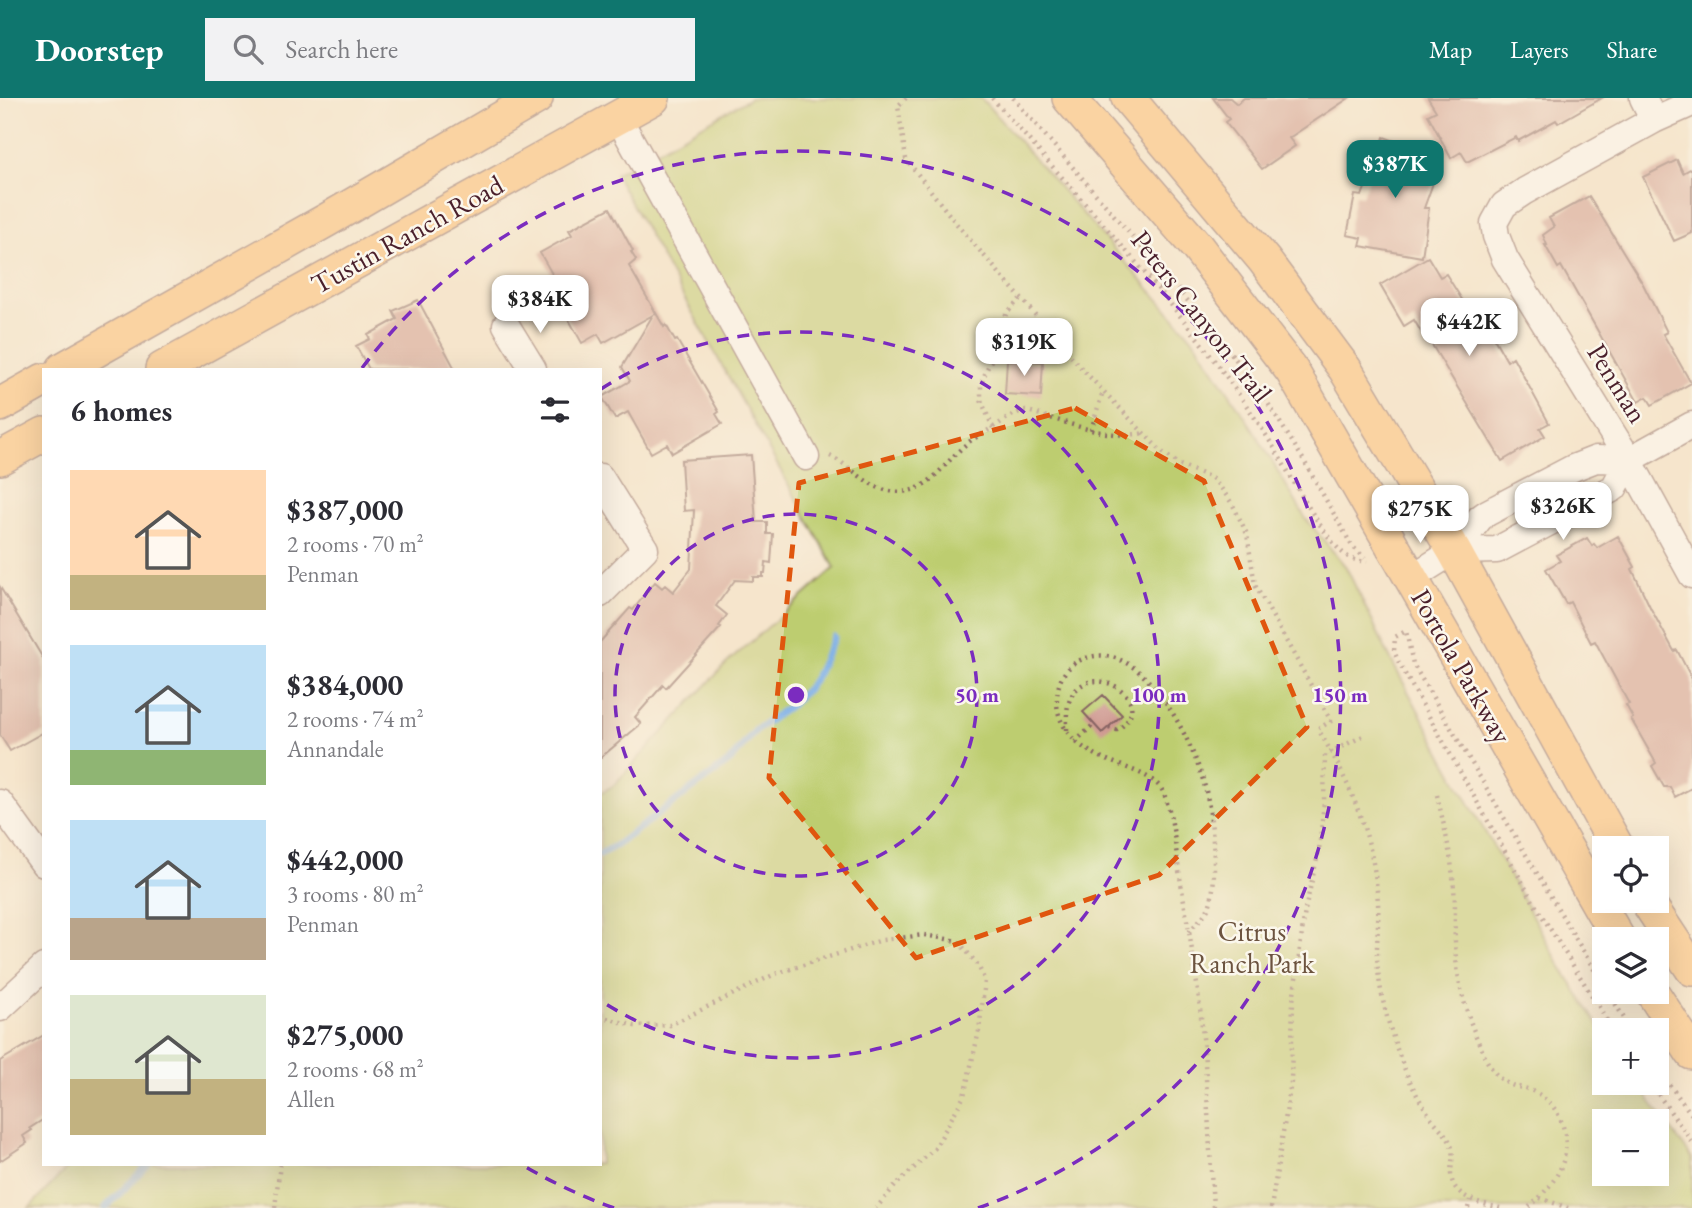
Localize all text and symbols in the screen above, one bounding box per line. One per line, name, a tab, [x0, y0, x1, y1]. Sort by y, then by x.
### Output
search box	[205, 18, 695, 81]
text: Doorstep	[35, 28, 163, 71]
icon: search	[229, 30, 267, 68]
text: Search here	[285, 32, 398, 66]
text: Map	[1429, 34, 1472, 65]
text: Layers	[1510, 34, 1569, 65]
text: Share	[1607, 34, 1657, 65]
pin: $387K	[1346, 140, 1444, 200]
text: $387K	[1363, 148, 1427, 178]
street label: Tustin Ranch Road	[304, 166, 510, 302]
street label: Peters Canyon Trail	[1123, 222, 1281, 410]
pin: $384K	[491, 275, 589, 335]
text: $384K	[508, 283, 572, 313]
pin: $442K	[1420, 299, 1518, 358]
text: $442K	[1437, 306, 1501, 336]
pin: $319K	[975, 318, 1073, 378]
text: $319K	[992, 326, 1056, 356]
street label: Penman	[1580, 336, 1657, 430]
text: 6 homes	[70, 391, 172, 430]
icon: filters	[536, 391, 574, 429]
pin: $326K	[1514, 482, 1612, 542]
pin: $275K	[1371, 486, 1469, 545]
text: $387,000	[287, 490, 403, 529]
text: $326K	[1531, 490, 1595, 520]
text: $275K	[1388, 493, 1452, 523]
icon: home	[126, 498, 210, 582]
text: 2 rooms · 70 m²	[287, 529, 424, 559]
text: Penman	[287, 559, 359, 589]
street label: Portola Parkway	[1403, 582, 1521, 750]
text: $384,000	[287, 665, 403, 704]
icon: home	[126, 673, 210, 757]
text: 50 m	[955, 681, 999, 708]
text: 100 m	[1131, 681, 1187, 708]
text: 150 m	[1312, 681, 1368, 708]
centre of rings	[784, 683, 808, 707]
text: 2 rooms · 74 m²	[287, 704, 424, 734]
text: Annandale	[287, 734, 384, 764]
map controls	[1592, 836, 1669, 1186]
button: locate	[1592, 836, 1669, 913]
text: $442,000	[287, 840, 403, 879]
icon: home	[126, 848, 210, 932]
text: 3 rooms · 80 m²	[287, 879, 424, 909]
text: Penman	[287, 909, 359, 939]
park label: Citrus Ranch Park	[1189, 913, 1315, 981]
button: layers	[1592, 927, 1669, 1004]
text: $275,000	[287, 1015, 403, 1054]
button: +	[1592, 1018, 1669, 1095]
icon: home	[126, 1023, 210, 1107]
text: 2 rooms · 68 m²	[287, 1054, 424, 1084]
text: Allen	[287, 1084, 335, 1114]
button: −	[1592, 1109, 1669, 1186]

